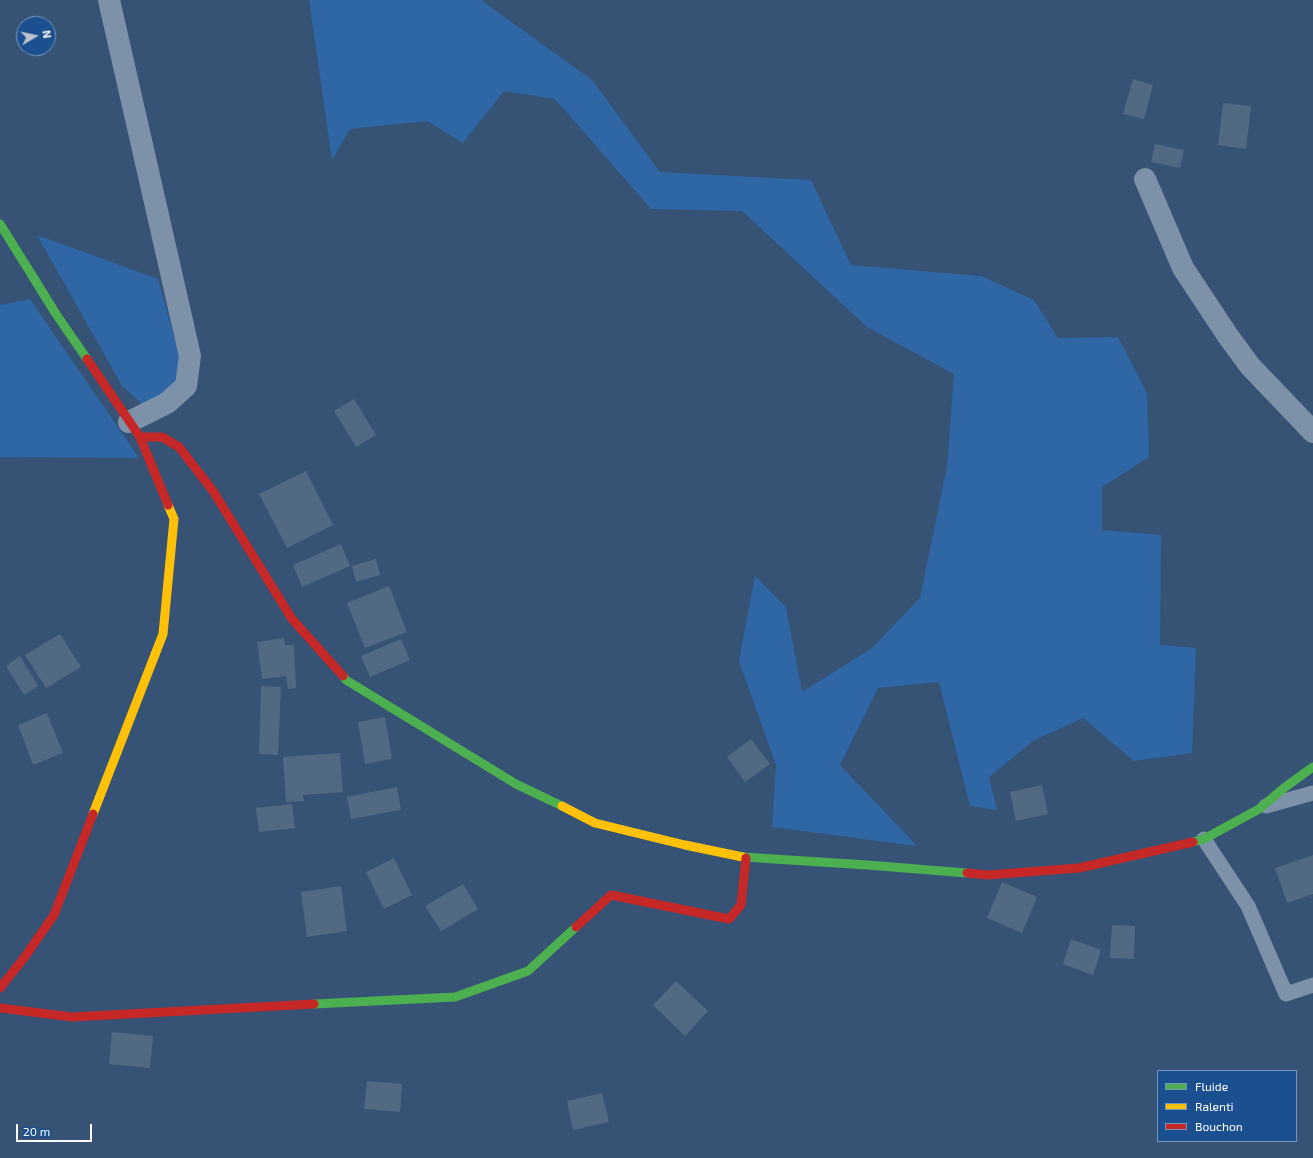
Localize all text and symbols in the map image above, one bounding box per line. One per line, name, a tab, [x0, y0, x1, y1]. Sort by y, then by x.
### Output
north arrow	[16, 16, 56, 56]
text: N	[40, 29, 54, 39]
legend	[1157, 1070, 1297, 1142]
text: Fluide	[1195, 1079, 1228, 1093]
text: Ralenti	[1195, 1099, 1234, 1113]
scale bar	[18, 1116, 94, 1142]
text: Bouchon	[1195, 1119, 1243, 1133]
text: 20 m	[23, 1124, 50, 1138]

